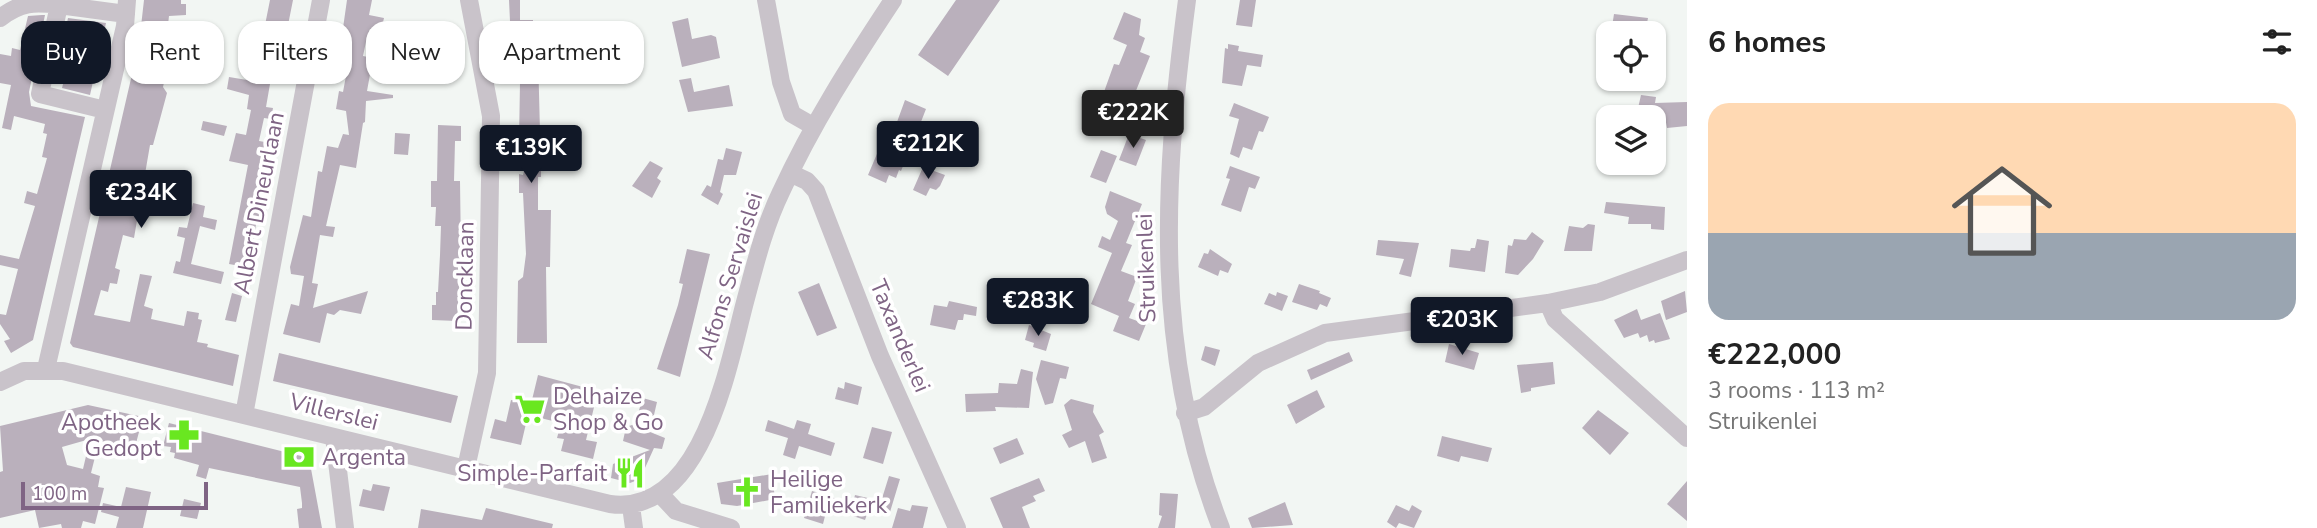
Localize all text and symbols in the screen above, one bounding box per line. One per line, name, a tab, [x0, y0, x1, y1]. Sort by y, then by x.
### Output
chip: Buy	[21, 21, 111, 84]
chip: Rent	[125, 21, 224, 84]
chip: Filters	[238, 21, 352, 84]
chip: New	[366, 21, 465, 84]
chip: Apartment	[479, 21, 644, 84]
map controls	[1596, 21, 1666, 175]
button: locate	[1596, 21, 1666, 91]
text: 6 homes	[1708, 22, 1826, 63]
icon: filters	[2258, 23, 2296, 61]
pin: €222K	[1084, 90, 1182, 150]
text: €222K	[1098, 97, 1168, 128]
button: layers	[1596, 105, 1666, 175]
street label: Albert Dineurlaan	[226, 109, 292, 297]
pin: €212K	[879, 122, 977, 181]
pin: €139K	[482, 125, 580, 185]
text: €212K	[893, 128, 963, 159]
text: €139K	[496, 132, 566, 163]
icon: home	[1939, 148, 2065, 274]
pin: €234K	[92, 170, 190, 230]
text: €234K	[106, 177, 176, 208]
street label: Alfons Servaislei	[690, 189, 770, 363]
street label: Struikenlei	[1129, 213, 1163, 323]
street label: Doncklaan	[449, 221, 481, 331]
street label: Taxanderlei	[862, 275, 938, 397]
pin: €283K	[989, 278, 1087, 338]
text: €283K	[1003, 285, 1073, 316]
pin: €203K	[1413, 298, 1511, 357]
text: €203K	[1427, 304, 1497, 335]
text: €222,000	[1708, 334, 1841, 375]
text: 3 rooms · 113 m²	[1708, 375, 1885, 406]
place label: Delhaize Shop & Go	[553, 381, 664, 438]
street label: Villerslei	[285, 386, 382, 438]
supermarket icon: Delhaize Shop & Go	[513, 392, 547, 426]
text: Struikenlei	[1708, 406, 1817, 437]
place label: Apotheek Gedopt	[61, 407, 162, 464]
pharmacy icon: Apotheek Gedopt	[167, 418, 201, 452]
bank icon: Argenta	[282, 440, 316, 474]
place label: Argenta	[322, 442, 406, 473]
restaurant icon: Simple-Parfait	[613, 456, 647, 490]
place label: Simple-Parfait	[457, 458, 608, 489]
place label: Heilige Familiekerk	[770, 464, 887, 521]
church icon: Heilige Familiekerk	[730, 475, 764, 509]
scale bar	[21, 479, 208, 511]
text: 100 m	[32, 481, 87, 507]

